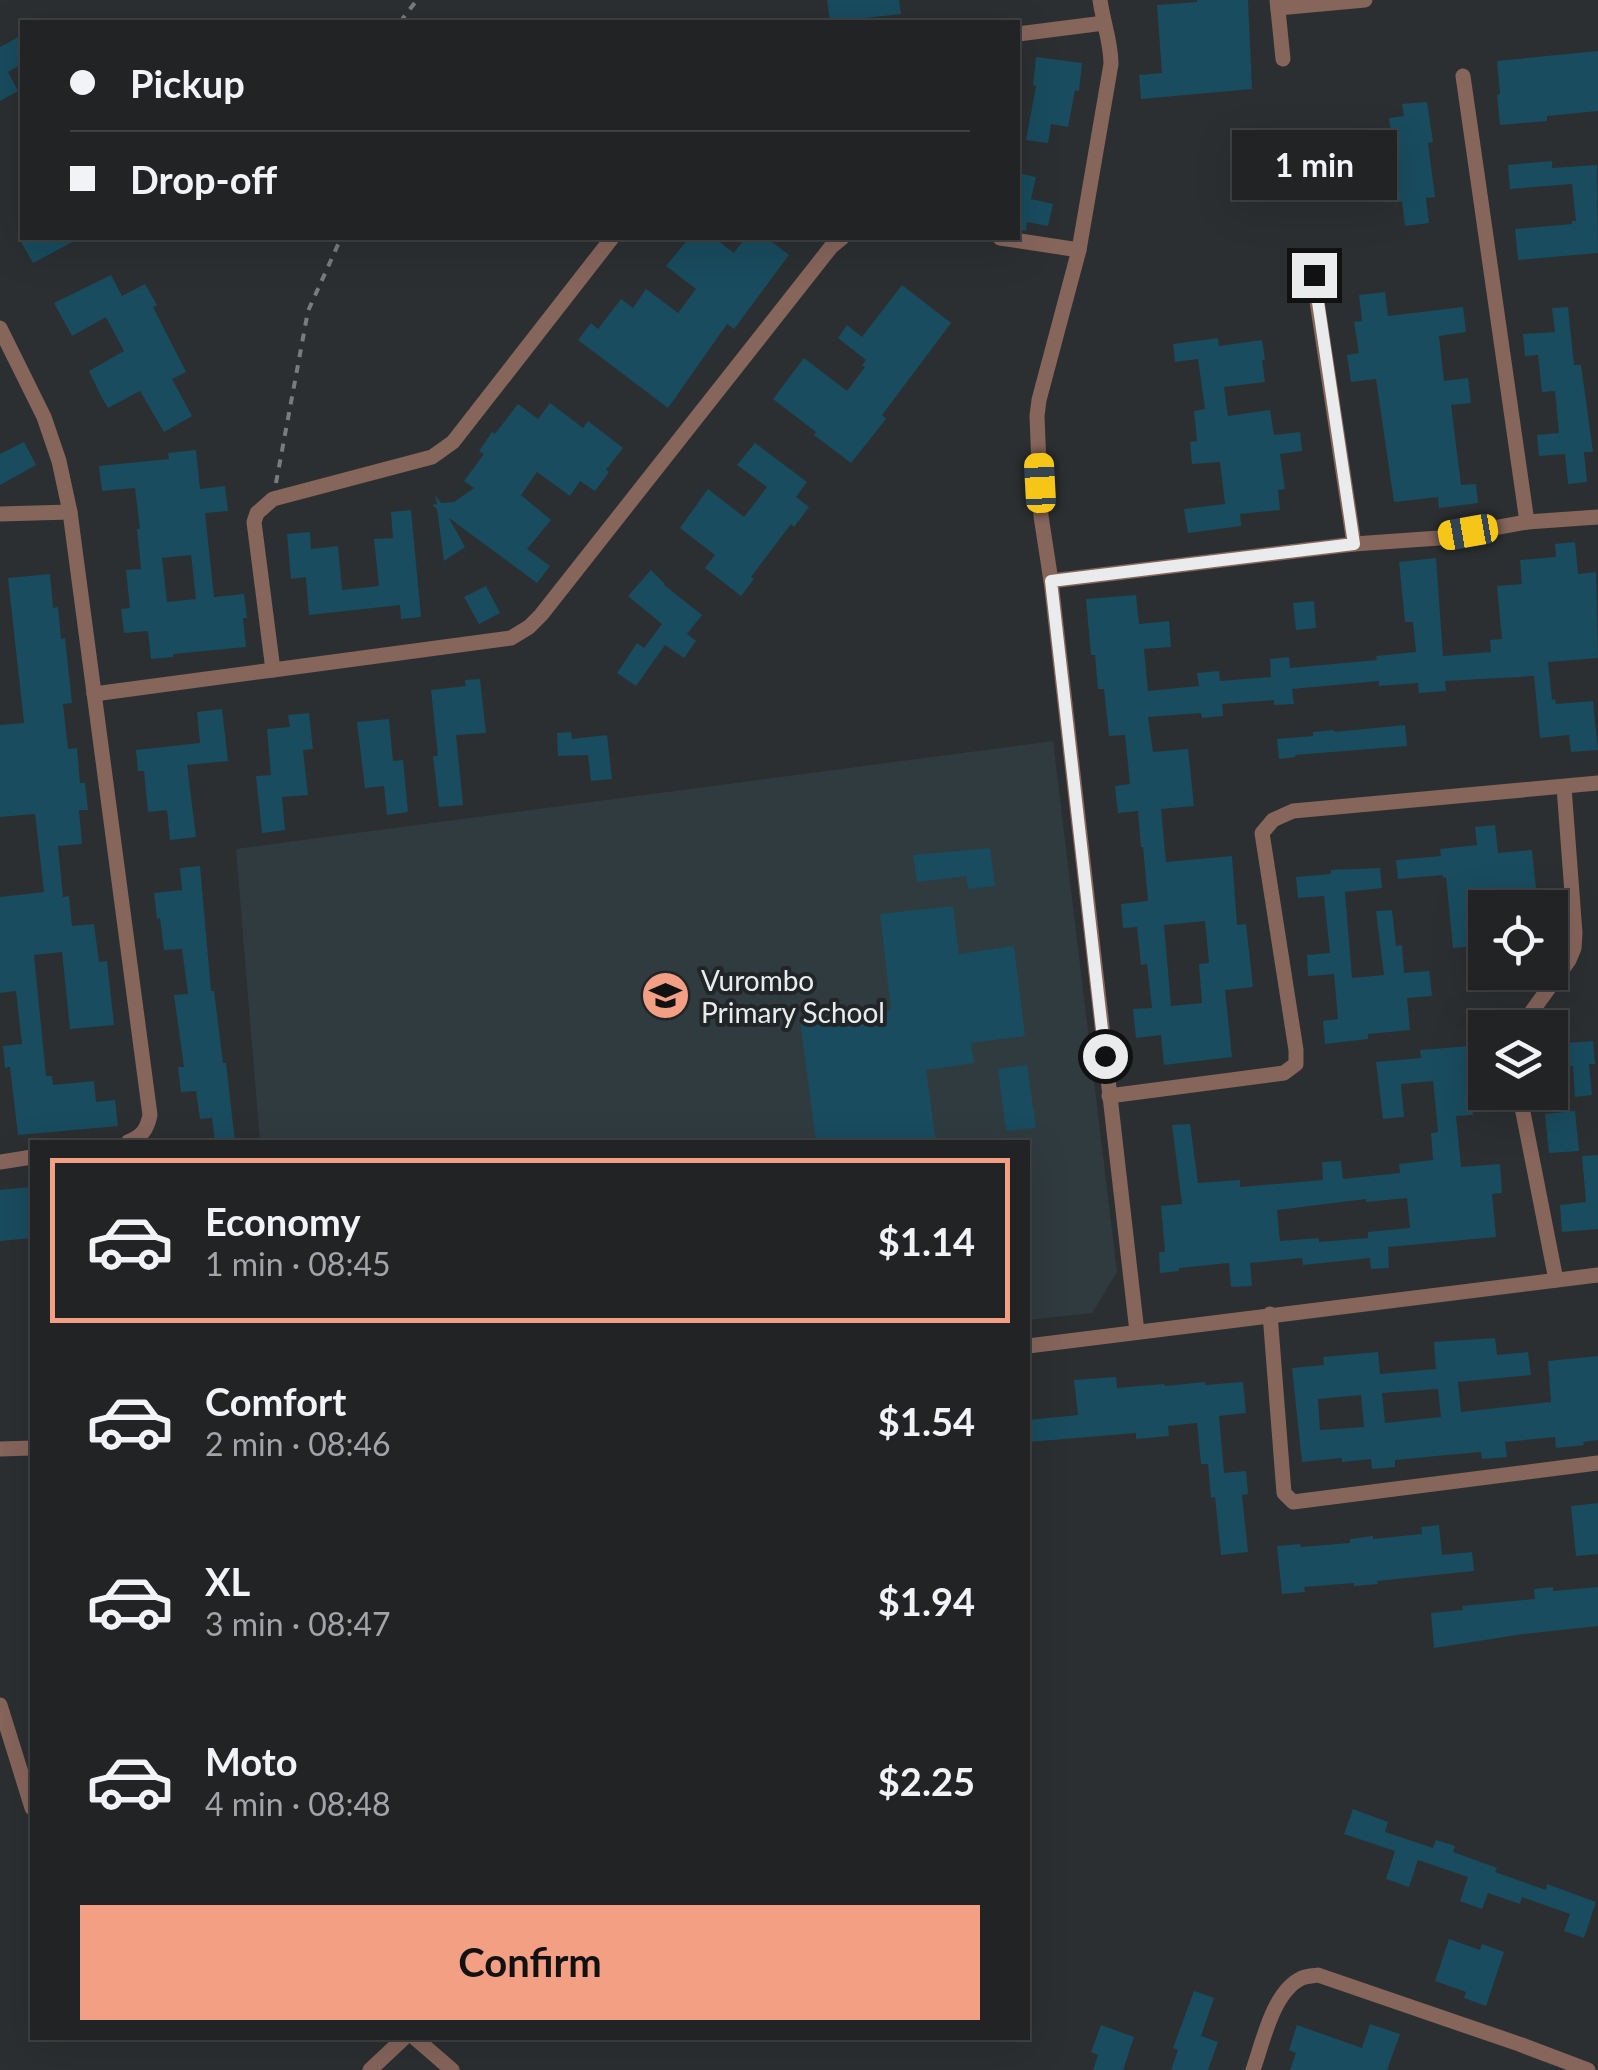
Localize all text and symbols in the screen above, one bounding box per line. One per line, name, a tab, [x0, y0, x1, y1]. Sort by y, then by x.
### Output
text: Pickup	[130, 60, 245, 106]
callout: 1 min	[1232, 130, 1396, 200]
text: 1 min	[1275, 145, 1354, 184]
text: Drop-off	[130, 156, 277, 202]
route end	[1292, 253, 1337, 298]
car	[1023, 452, 1057, 514]
car	[1436, 512, 1500, 552]
map controls	[1468, 890, 1568, 1110]
button: locate	[1468, 890, 1568, 990]
place label: Vurombo Primary School	[701, 963, 885, 1029]
school or university icon: Vurombo Primary School	[640, 970, 692, 1022]
button: layers	[1468, 1010, 1568, 1110]
route start	[1083, 1034, 1128, 1079]
icon: car	[85, 1196, 175, 1286]
text: Economy	[205, 1198, 360, 1244]
text: $1.14	[878, 1218, 975, 1264]
text: 1 min · 08:45	[205, 1244, 391, 1283]
icon: car	[85, 1376, 175, 1466]
text: Comfort	[205, 1378, 346, 1424]
text: $1.54	[878, 1398, 975, 1444]
text: 2 min · 08:46	[205, 1424, 391, 1463]
icon: car	[85, 1556, 175, 1646]
text: XL	[205, 1558, 250, 1604]
text: $1.94	[878, 1578, 975, 1624]
text: 3 min · 08:47	[205, 1604, 391, 1643]
icon: car	[85, 1736, 175, 1826]
text: Moto	[205, 1738, 298, 1784]
text: $2.25	[878, 1758, 975, 1804]
text: 4 min · 08:48	[205, 1784, 391, 1823]
button: Confirm	[80, 1905, 980, 2020]

